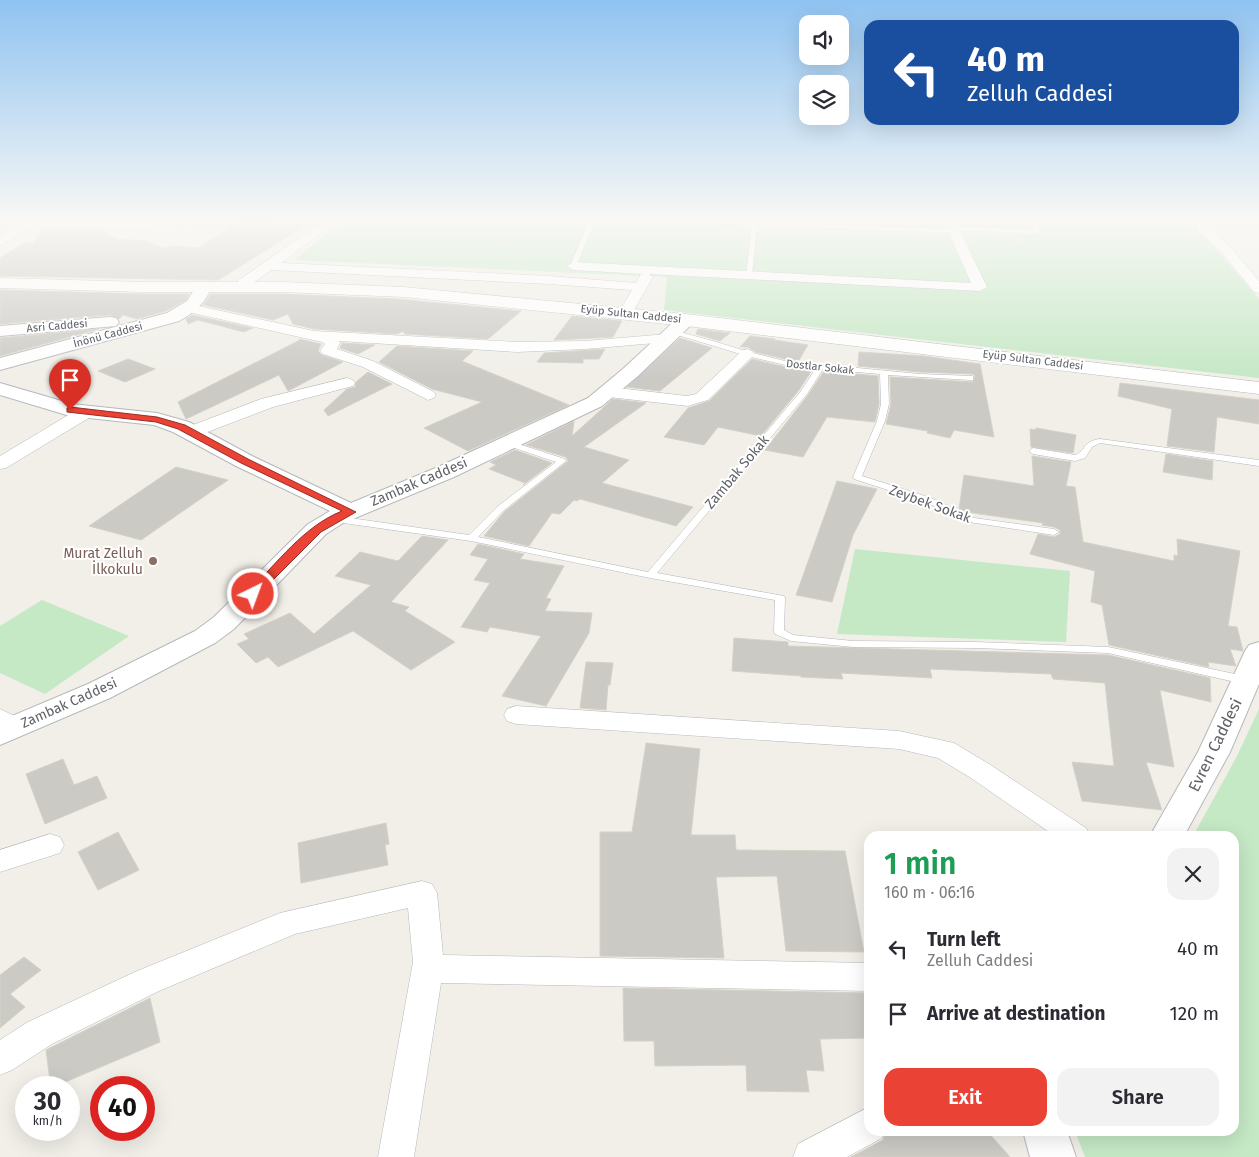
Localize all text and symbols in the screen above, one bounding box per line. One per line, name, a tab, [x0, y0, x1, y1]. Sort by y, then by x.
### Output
map controls	[799, 15, 849, 125]
button: sound	[799, 15, 849, 65]
text: 40 m	[967, 38, 1045, 80]
icon: left	[884, 40, 949, 105]
button: layers	[799, 75, 849, 125]
text: Zelluh Caddesi	[967, 80, 1113, 107]
street label: Eyüp Sultan Caddesi	[580, 302, 682, 326]
street label: Asri Caddesi	[26, 317, 88, 335]
street label: İnönü Caddesi	[72, 319, 144, 351]
street label: Eyüp Sultan Caddesi	[982, 347, 1084, 373]
street label: Dostlar Sokak	[785, 357, 855, 377]
pin	[49, 359, 91, 410]
icon: arrive	[56, 366, 84, 394]
street label: Zambak Sokak	[701, 431, 773, 512]
street label: Zambak Caddesi	[368, 454, 470, 510]
street label: Zeybek Sokak	[887, 481, 974, 527]
place label: Murat Zelluh İlkokulu	[63, 545, 143, 578]
marker: Murat Zelluh İlkokulu	[147, 555, 159, 567]
position arrow	[226, 567, 278, 619]
street label: Zambak Caddesi	[18, 674, 120, 732]
street label: Evren Caddesi	[1184, 695, 1246, 795]
text: 1 min	[884, 846, 956, 882]
button: close	[1167, 848, 1219, 900]
text: 160 m · 06:16	[884, 883, 975, 902]
text: Turn left	[927, 928, 1001, 951]
icon: left	[884, 935, 912, 963]
text: 40 m	[1177, 937, 1219, 960]
text: Zelluh Caddesi	[927, 951, 1033, 970]
icon: arrive	[884, 1000, 912, 1028]
text: Arrive at destination	[927, 1002, 1106, 1025]
text: 120 m	[1169, 1002, 1219, 1025]
button: Exit	[884, 1068, 1047, 1126]
button: Share	[1057, 1068, 1219, 1126]
speed limit sign: 40	[90, 1076, 155, 1141]
text: 30	[34, 1087, 61, 1117]
text: km/h	[33, 1114, 62, 1128]

